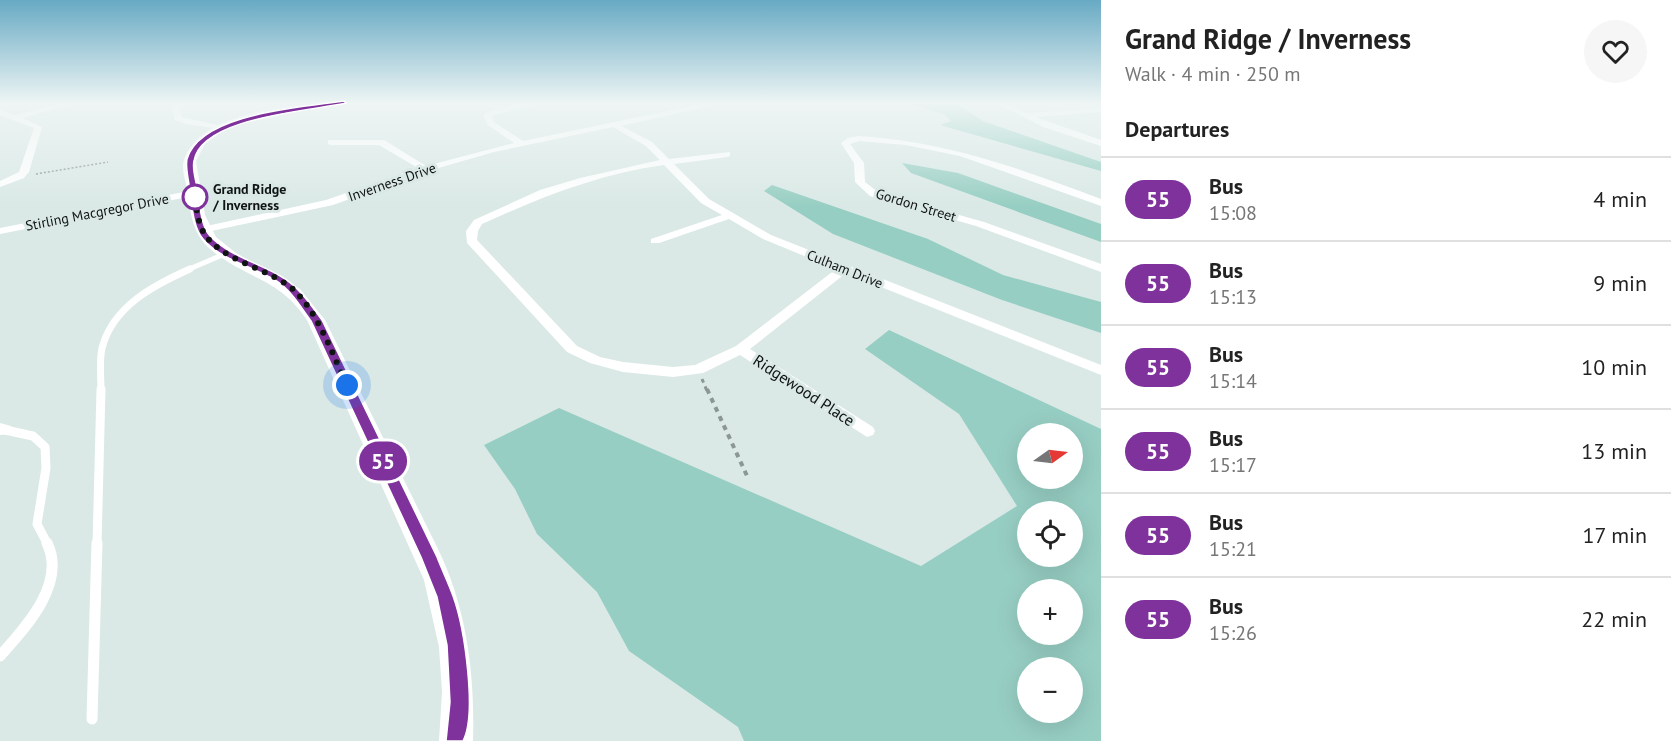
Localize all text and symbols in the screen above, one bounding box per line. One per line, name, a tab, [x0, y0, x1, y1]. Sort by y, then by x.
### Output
text: Grand Ridge / Inverness	[1125, 20, 1411, 57]
button: heart	[1584, 20, 1647, 83]
text: Walk · 4 min · 250 m	[1125, 61, 1301, 87]
text: Departures	[1125, 115, 1229, 143]
street label: Inverness Drive	[346, 159, 438, 205]
text: Bus	[1209, 172, 1243, 200]
place label: Grand Ridge / Inverness	[212, 180, 286, 214]
marker: Grand Ridge / Inverness	[182, 184, 208, 210]
street label: Gordon Street	[874, 184, 959, 226]
text: 4 min	[1593, 185, 1647, 213]
text: 55	[1146, 186, 1170, 213]
street label: Stirling Macgregor Drive	[24, 189, 170, 235]
text: 15:08	[1209, 200, 1257, 226]
street label: Culham Drive	[804, 246, 886, 292]
text: Bus	[1209, 256, 1243, 284]
text: 9 min	[1593, 269, 1647, 297]
text: 55	[1146, 270, 1170, 297]
text: 15:13	[1209, 284, 1257, 310]
text: Bus	[1209, 340, 1243, 368]
street label: Ridgewood Place	[749, 350, 859, 430]
text: 10 min	[1581, 353, 1647, 381]
text: 55	[1146, 354, 1170, 381]
text: 15:14	[1209, 368, 1257, 394]
your location	[332, 370, 362, 400]
north arrow	[1017, 423, 1083, 489]
map controls	[1017, 423, 1083, 723]
text: Bus	[1209, 424, 1243, 452]
text: 13 min	[1581, 437, 1647, 465]
text: 55	[1146, 438, 1170, 465]
line badge: 55	[356, 442, 410, 480]
text: 55	[371, 448, 395, 475]
text: 15:17	[1209, 452, 1257, 478]
button: locate	[1017, 501, 1083, 567]
text: Bus	[1209, 508, 1243, 536]
text: 17 min	[1583, 521, 1647, 549]
text: 55	[1146, 522, 1170, 549]
text: 15:21	[1209, 536, 1257, 562]
button: +	[1017, 579, 1083, 645]
text: Bus	[1209, 592, 1243, 620]
text: 22 min	[1581, 605, 1647, 633]
text: 55	[1146, 606, 1170, 633]
text: 15:26	[1209, 620, 1257, 646]
button: −	[1017, 657, 1083, 723]

